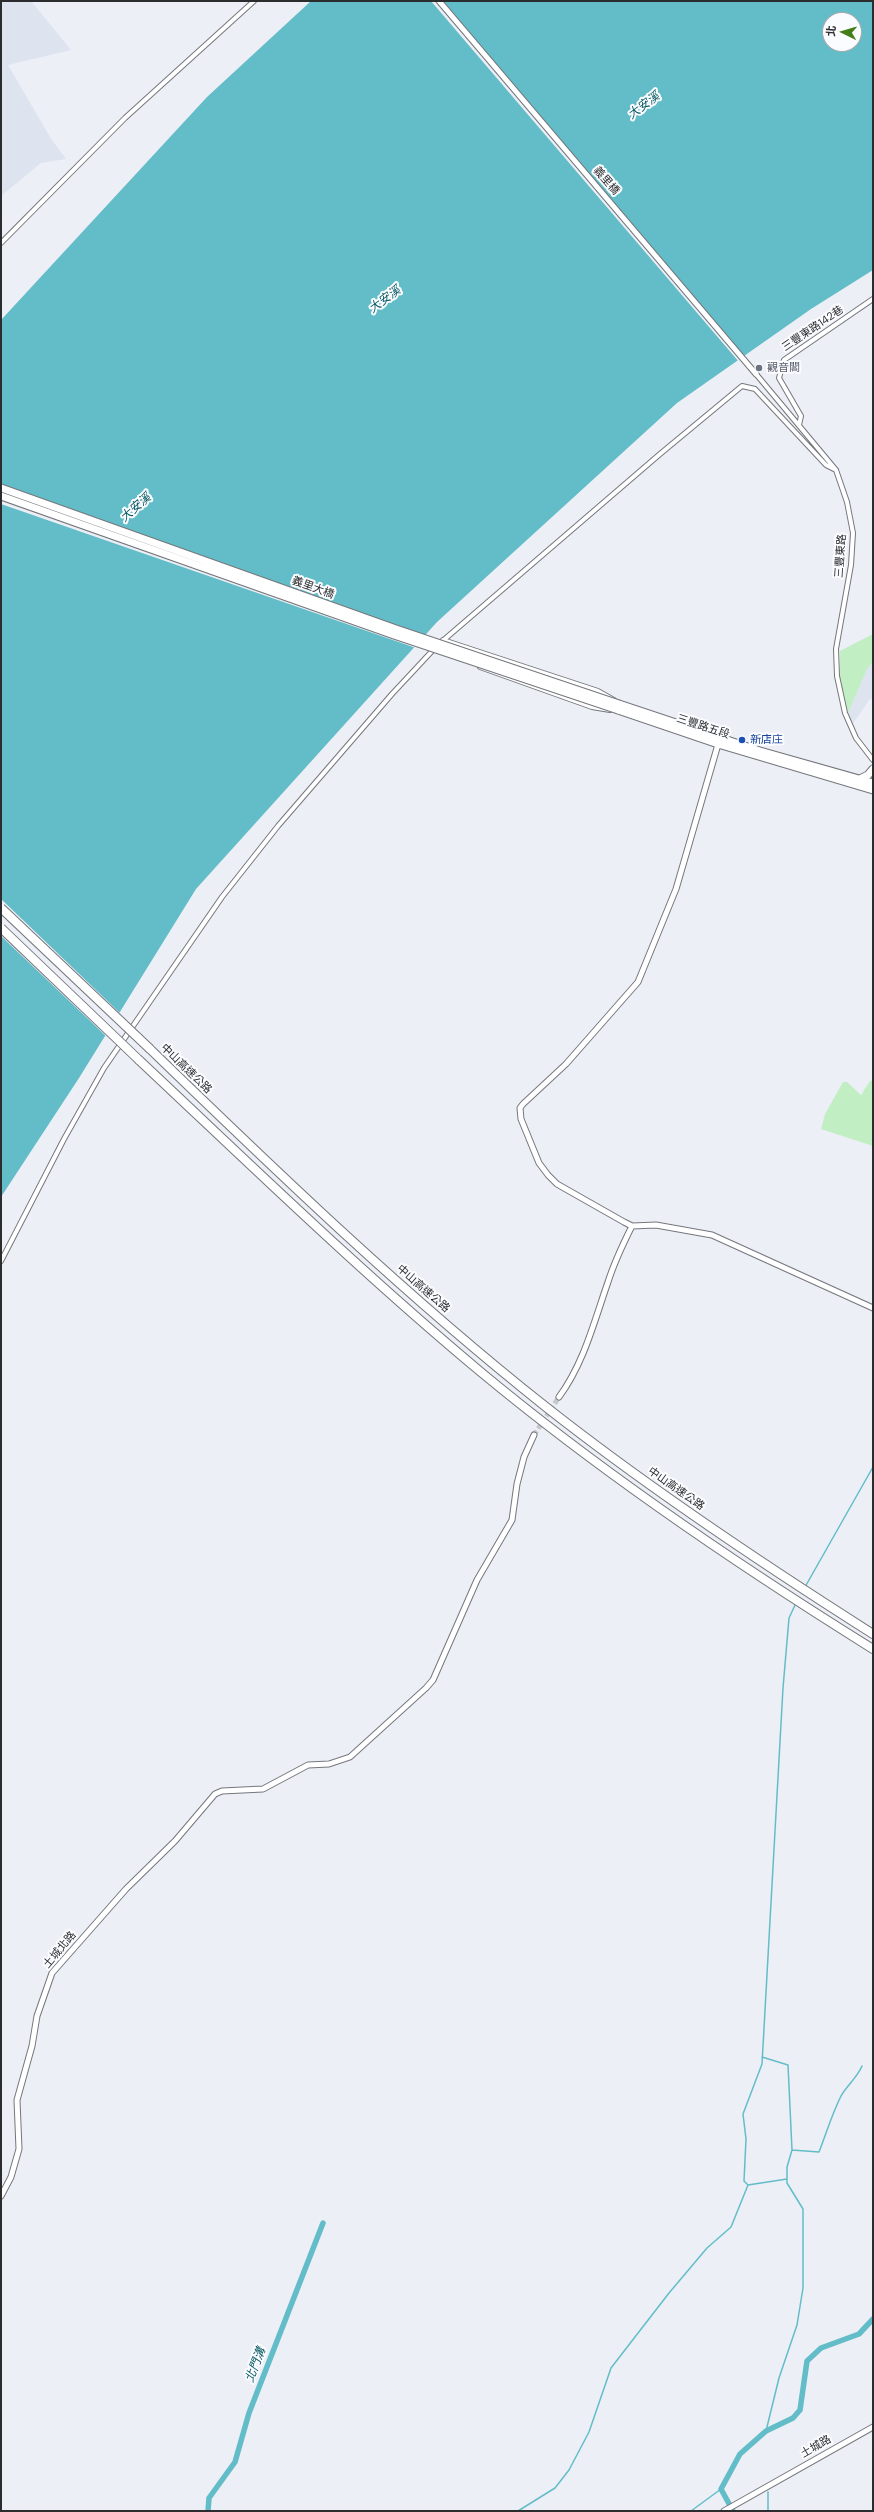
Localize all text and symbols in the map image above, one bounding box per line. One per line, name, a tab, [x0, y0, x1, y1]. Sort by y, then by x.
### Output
north arrow	[822, 12, 862, 52]
text: 北	[824, 25, 838, 37]
water label: 大安溪	[625, 89, 663, 123]
street label: 義里橋	[590, 164, 622, 198]
water label: 大安溪	[366, 283, 404, 317]
street label: 三豐東路142巷	[780, 304, 846, 354]
place label: 觀音閣	[767, 361, 800, 375]
marker: 觀音閣	[754, 363, 764, 373]
water label: 大安溪	[118, 491, 154, 525]
street label: 三豐東路	[833, 534, 849, 578]
street label: 義里大橋	[290, 574, 336, 602]
street label: 三豐路五段	[675, 712, 731, 742]
place label: 新店庄	[750, 733, 783, 747]
marker: 新店庄	[737, 735, 747, 745]
street label: 中山高速公路	[158, 1041, 214, 1097]
street label: 中山高速公路	[394, 1262, 452, 1316]
street label: 中山高速公路	[645, 1465, 707, 1513]
street label: 土城北路	[41, 1929, 79, 1971]
water label: 北門溝	[243, 2346, 269, 2384]
street label: 土城路	[798, 2433, 834, 2461]

